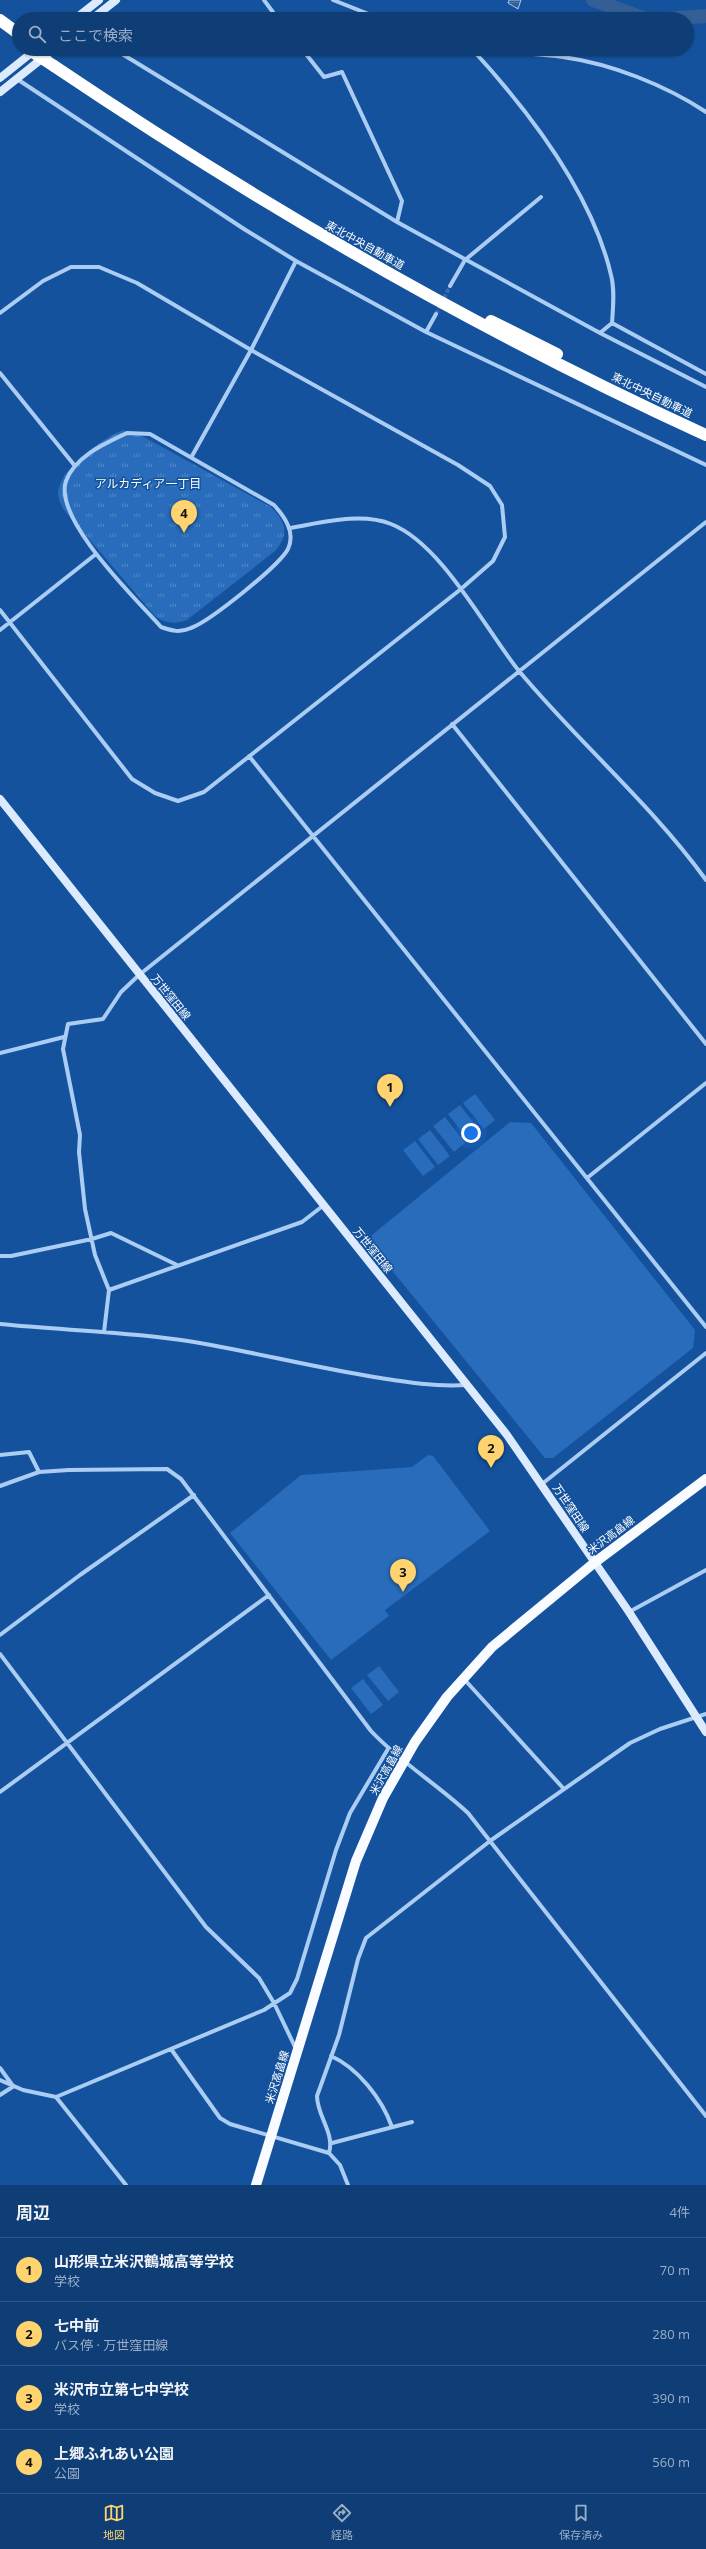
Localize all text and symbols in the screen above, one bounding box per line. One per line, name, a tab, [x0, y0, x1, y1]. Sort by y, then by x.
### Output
search box	[12, 12, 694, 56]
icon: search	[26, 23, 48, 45]
text: ここで検索	[58, 25, 133, 45]
street label: 東北中央自動車道	[323, 217, 407, 272]
street label: 東北中央自動車道	[609, 369, 695, 421]
district label: アルカディア一丁目	[95, 475, 201, 492]
pin: 4	[171, 500, 197, 533]
street label: 万世窪田線	[148, 971, 195, 1023]
pin: 1	[377, 1074, 403, 1107]
your location	[461, 1123, 481, 1143]
street label: 万世窪田線	[350, 1224, 397, 1276]
pin: 2	[478, 1435, 504, 1468]
street label: 万世窪田線	[550, 1481, 593, 1535]
street label: 米沢高畠線	[584, 1512, 637, 1557]
pin: 3	[390, 1559, 416, 1592]
street label: 米沢高畠線	[366, 1742, 405, 1797]
street label: 米沢高畠線	[261, 2048, 292, 2105]
text: 周辺	[16, 2201, 50, 2224]
text: 4件	[670, 2203, 690, 2221]
text: 山形県立米沢鶴城高等学校	[54, 2251, 234, 2271]
text: 1	[25, 2261, 33, 2279]
text: 70 m	[660, 2261, 690, 2279]
text: 学校	[54, 2272, 80, 2290]
text: 七中前	[54, 2315, 99, 2335]
text: 2	[25, 2325, 33, 2343]
text: 280 m	[652, 2325, 690, 2343]
text: バス停 · 万世窪田線	[54, 2336, 168, 2354]
text: 米沢市立第七中学校	[54, 2379, 189, 2399]
text: 3	[25, 2389, 33, 2407]
text: 390 m	[652, 2389, 690, 2407]
text: 学校	[54, 2400, 80, 2418]
text: 上郷ふれあい公園	[54, 2443, 174, 2463]
text: 4	[25, 2453, 33, 2471]
text: 560 m	[652, 2453, 690, 2471]
text: 公園	[54, 2464, 80, 2482]
tab: 地図	[103, 2502, 125, 2542]
tab: 経路	[331, 2502, 353, 2542]
tab: 保存済み	[559, 2502, 603, 2542]

